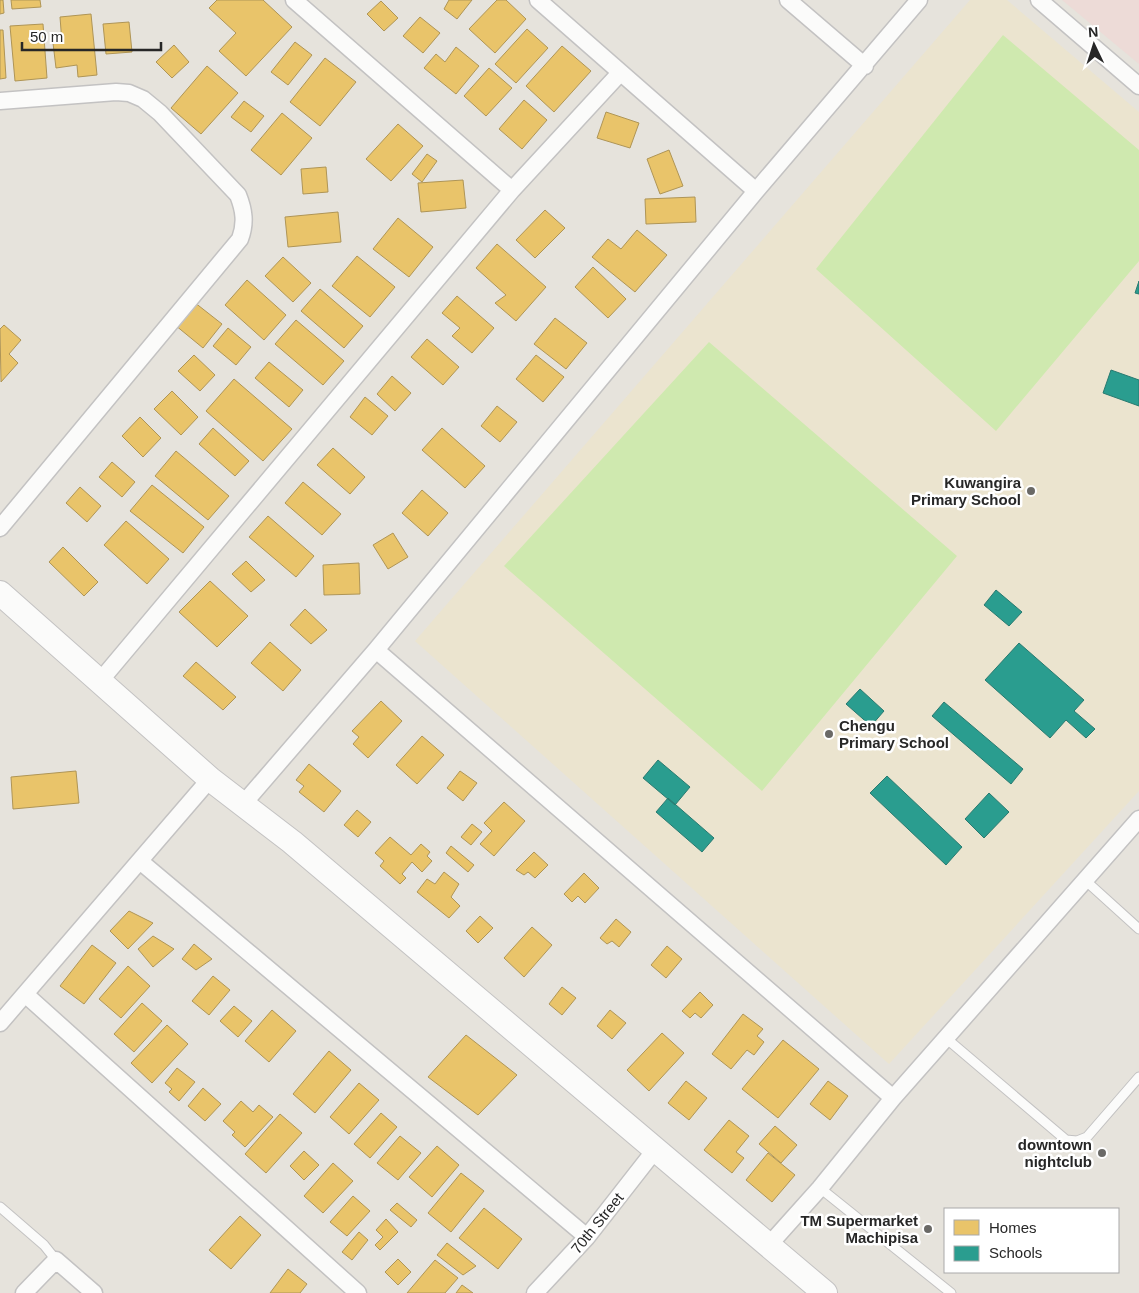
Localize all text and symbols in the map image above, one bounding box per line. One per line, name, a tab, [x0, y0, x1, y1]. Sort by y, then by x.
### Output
scale bar	[22, 20, 161, 52]
north arrow	[1069, 20, 1119, 70]
text: N	[1087, 24, 1099, 40]
text: 50 m	[30, 28, 63, 45]
place label: Kuwangira Primary School	[911, 474, 1022, 508]
marker: Kuwangira Primary School	[1025, 485, 1037, 497]
place label: Chengu Primary School	[839, 717, 949, 751]
marker: Chengu Primary School	[823, 728, 835, 740]
place label: downtown nightclub	[1018, 1136, 1092, 1170]
marker: downtown nightclub	[1096, 1147, 1108, 1159]
street label: 70th Street	[567, 1188, 627, 1257]
legend	[944, 1208, 1119, 1273]
place label: TM Supermarket Machipisa	[800, 1212, 919, 1246]
text: Homes	[989, 1219, 1037, 1236]
marker: TM Supermarket Machipisa	[922, 1223, 934, 1235]
text: Schools	[989, 1244, 1042, 1261]

